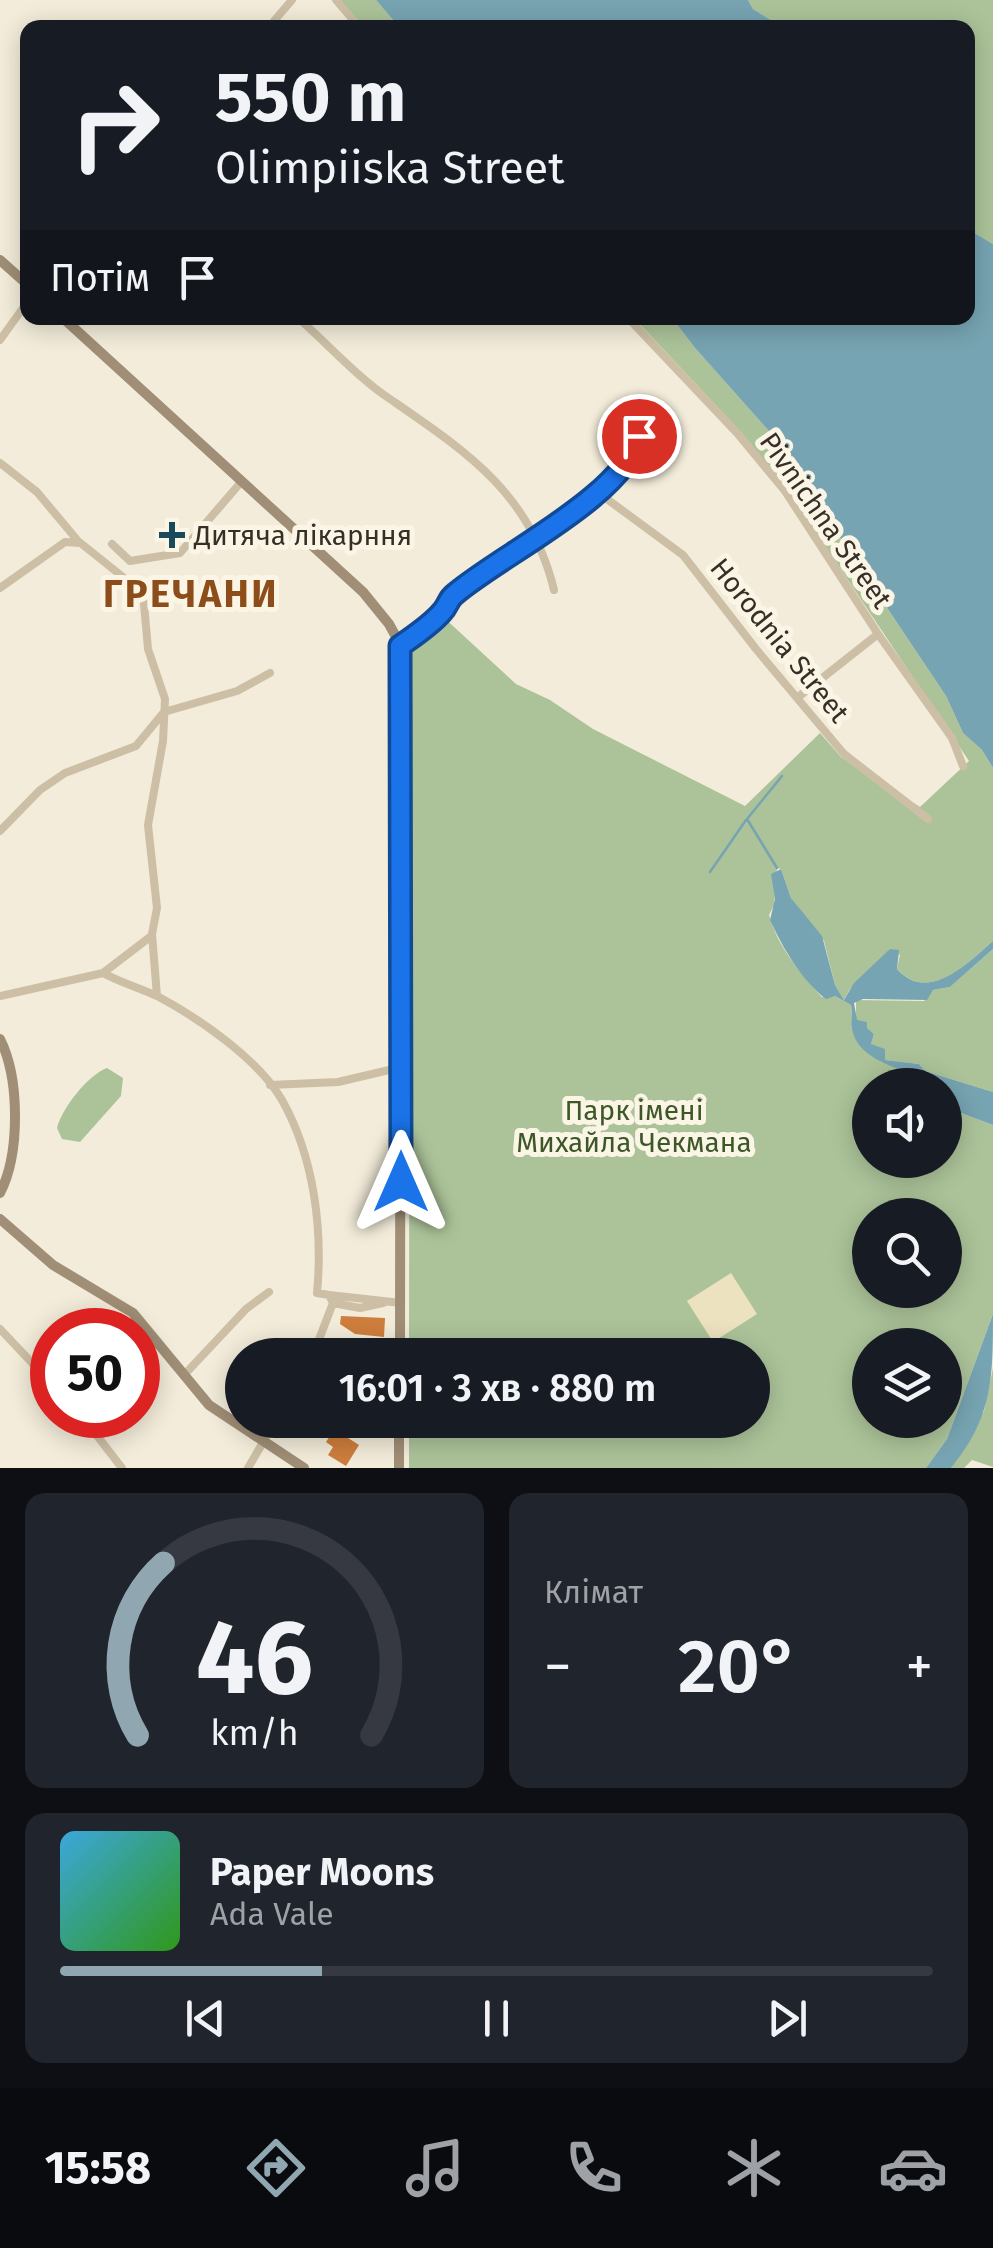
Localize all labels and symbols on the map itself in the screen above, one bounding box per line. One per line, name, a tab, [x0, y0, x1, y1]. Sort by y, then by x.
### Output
pin	[597, 394, 682, 479]
street label: Pivnichna Street	[753, 426, 899, 615]
place label: Дитяча лікарння	[193, 519, 412, 552]
marker: Дитяча лікарння	[159, 522, 185, 548]
street label: Horodnia Street	[703, 552, 856, 730]
district label: ГРЕЧАНИ	[103, 571, 279, 617]
park label: Парк імені Михайла Чекмана	[516, 1094, 752, 1159]
position arrow	[349, 1130, 453, 1234]
speed limit sign: 50	[30, 1308, 160, 1438]

